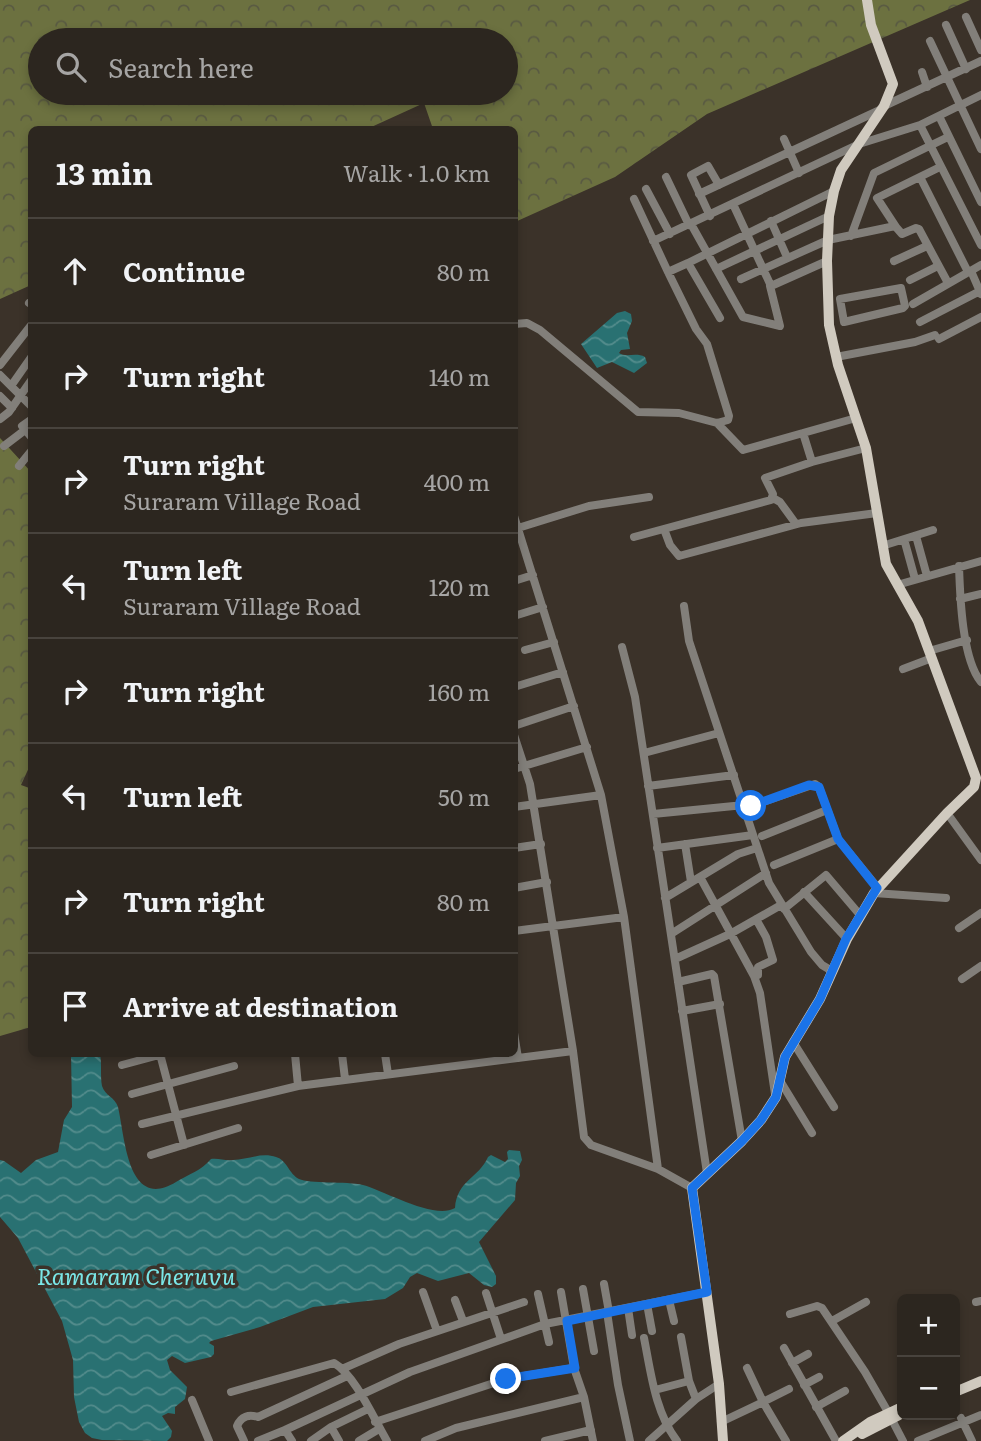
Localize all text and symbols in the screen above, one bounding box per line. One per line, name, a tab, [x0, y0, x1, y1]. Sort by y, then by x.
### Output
search box	[28, 28, 518, 105]
text: Search here	[108, 47, 254, 86]
icon: search	[52, 48, 90, 86]
text: 13 min	[56, 150, 153, 194]
text: Walk · 1.0 km	[343, 155, 490, 189]
text: Continue	[123, 251, 245, 290]
icon: ahead	[56, 252, 94, 290]
text: 80 m	[437, 254, 490, 288]
text: Turn right	[123, 356, 265, 395]
icon: right	[56, 357, 94, 395]
text: 140 m	[429, 359, 490, 393]
text: Turn right	[123, 444, 265, 483]
icon: right	[56, 462, 94, 500]
text: 400 m	[424, 464, 490, 498]
text: Suraram Village Road	[123, 483, 361, 517]
text: Turn left	[123, 549, 242, 588]
icon: left	[56, 567, 94, 605]
text: 120 m	[429, 569, 490, 603]
text: Suraram Village Road	[123, 588, 361, 622]
text: Turn right	[123, 671, 265, 710]
icon: right	[56, 672, 94, 710]
text: 160 m	[428, 674, 490, 708]
text: Turn left	[123, 776, 242, 815]
icon: left	[56, 777, 94, 815]
text: 50 m	[438, 779, 490, 813]
route start	[735, 790, 766, 821]
text: Turn right	[123, 881, 265, 920]
icon: right	[56, 882, 94, 920]
text: 80 m	[437, 884, 490, 918]
text: Arrive at destination	[123, 986, 398, 1025]
icon: arrive	[56, 987, 94, 1025]
water label: Ramaram Cheruvu	[37, 1258, 236, 1292]
map controls	[897, 1294, 960, 1420]
button: +	[897, 1294, 960, 1357]
button: −	[897, 1357, 960, 1420]
route end	[490, 1363, 521, 1394]

